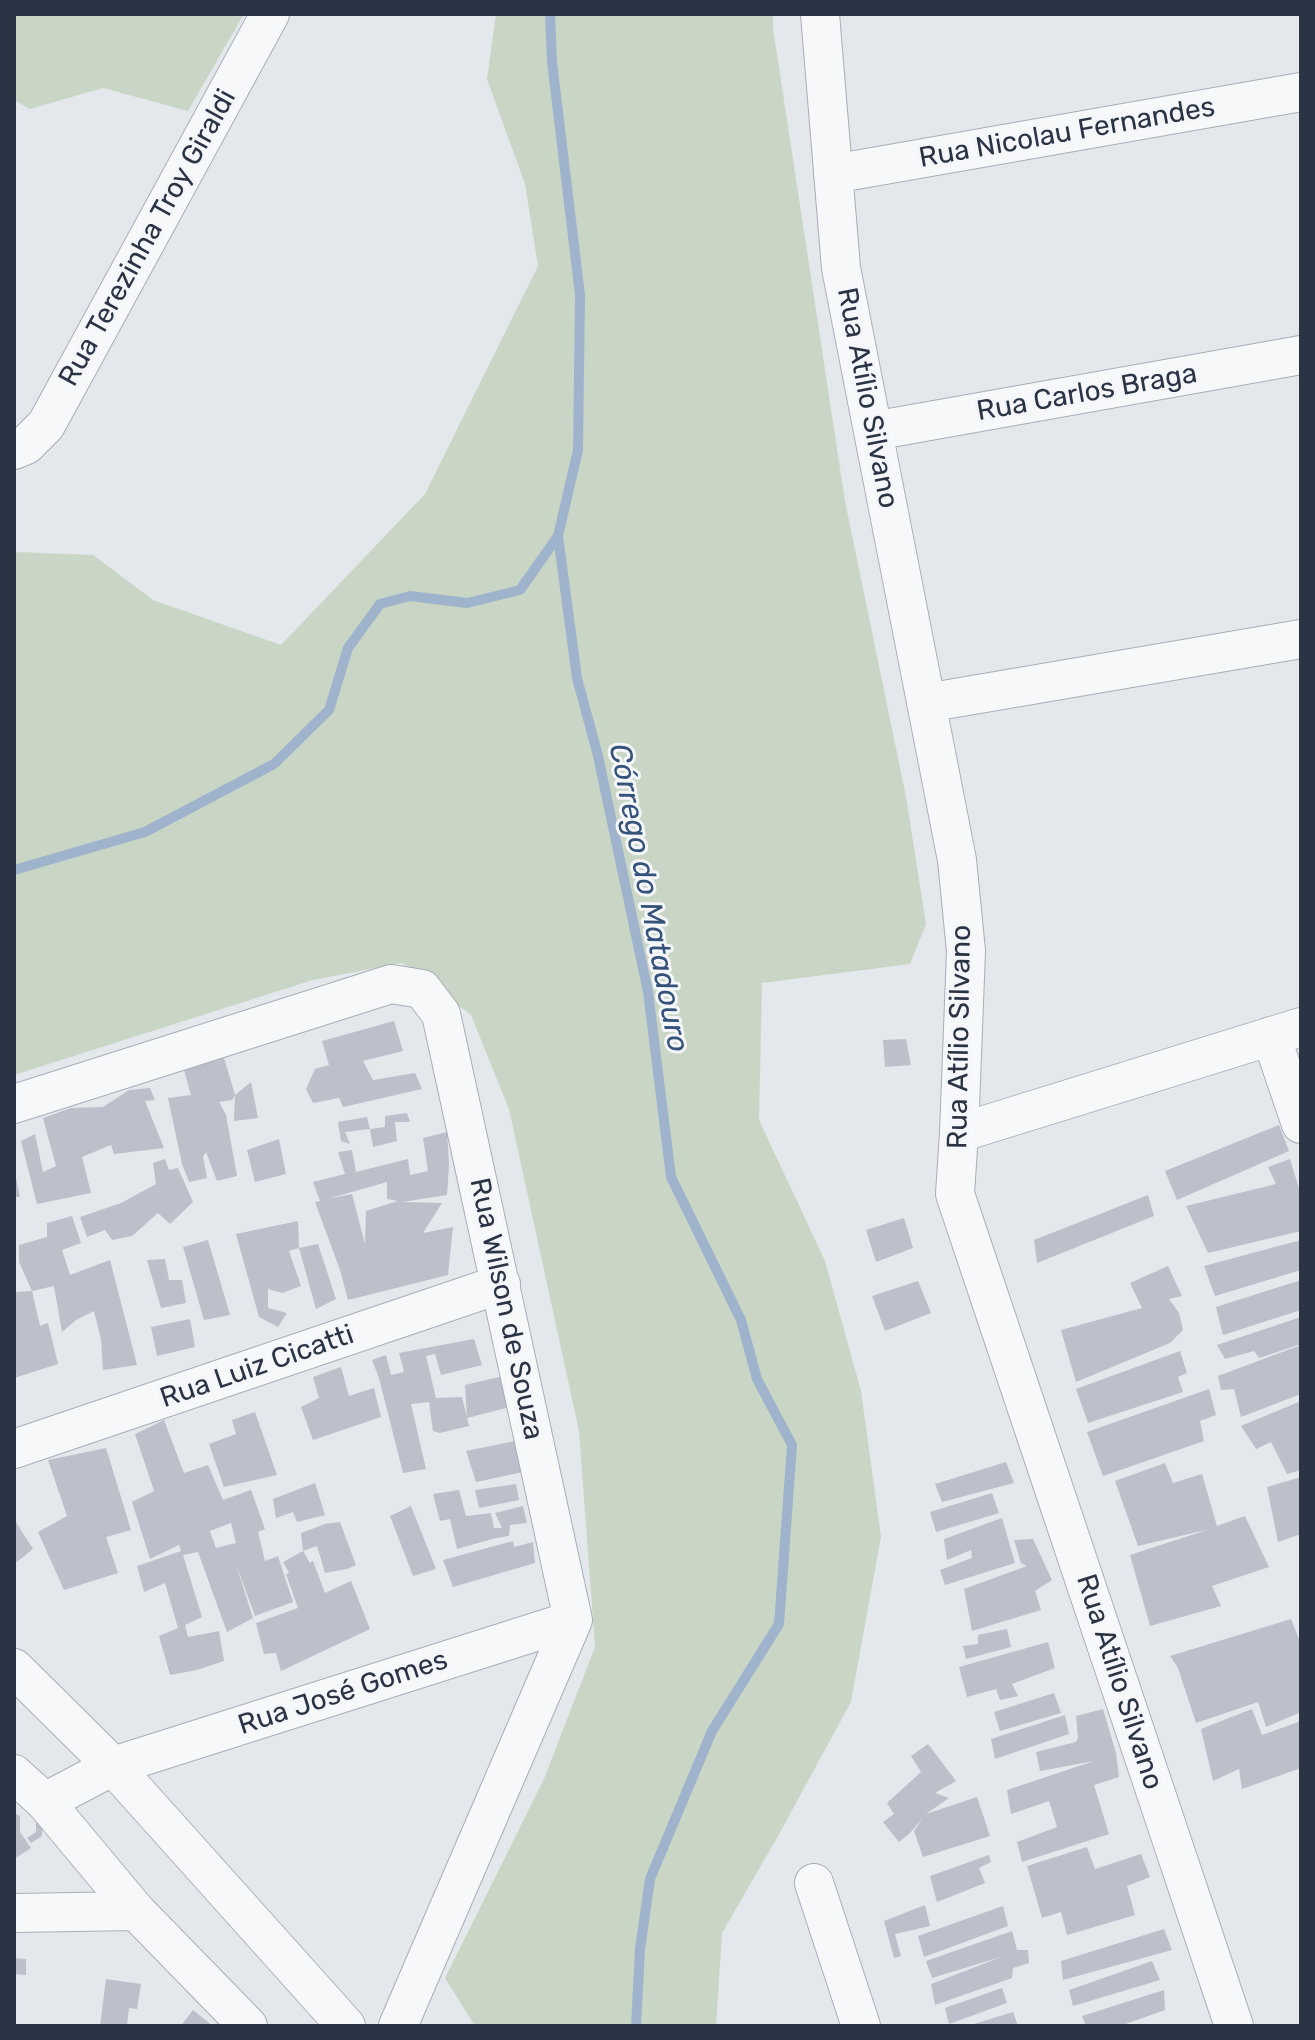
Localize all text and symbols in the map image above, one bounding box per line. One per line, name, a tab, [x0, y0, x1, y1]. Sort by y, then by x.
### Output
street label: Rua Terezinha Troy Giraldi	[52, 84, 244, 392]
street label: Rua Nicolau Fernandes	[917, 90, 1217, 176]
street label: Rua Atílio Silvano	[829, 285, 905, 511]
street label: Rua Carlos Braga	[974, 357, 1200, 429]
water label: Córrego do Matadouro	[600, 741, 696, 1055]
street label: Rua Atílio Silvano	[941, 925, 979, 1149]
street label: Rua Wilson de Souza	[462, 1175, 550, 1443]
street label: Rua Luiz Cicatti	[156, 1318, 358, 1416]
street label: Rua Atílio Silvano	[1068, 1570, 1170, 1794]
street label: Rua José Gomes	[234, 1643, 452, 1743]

